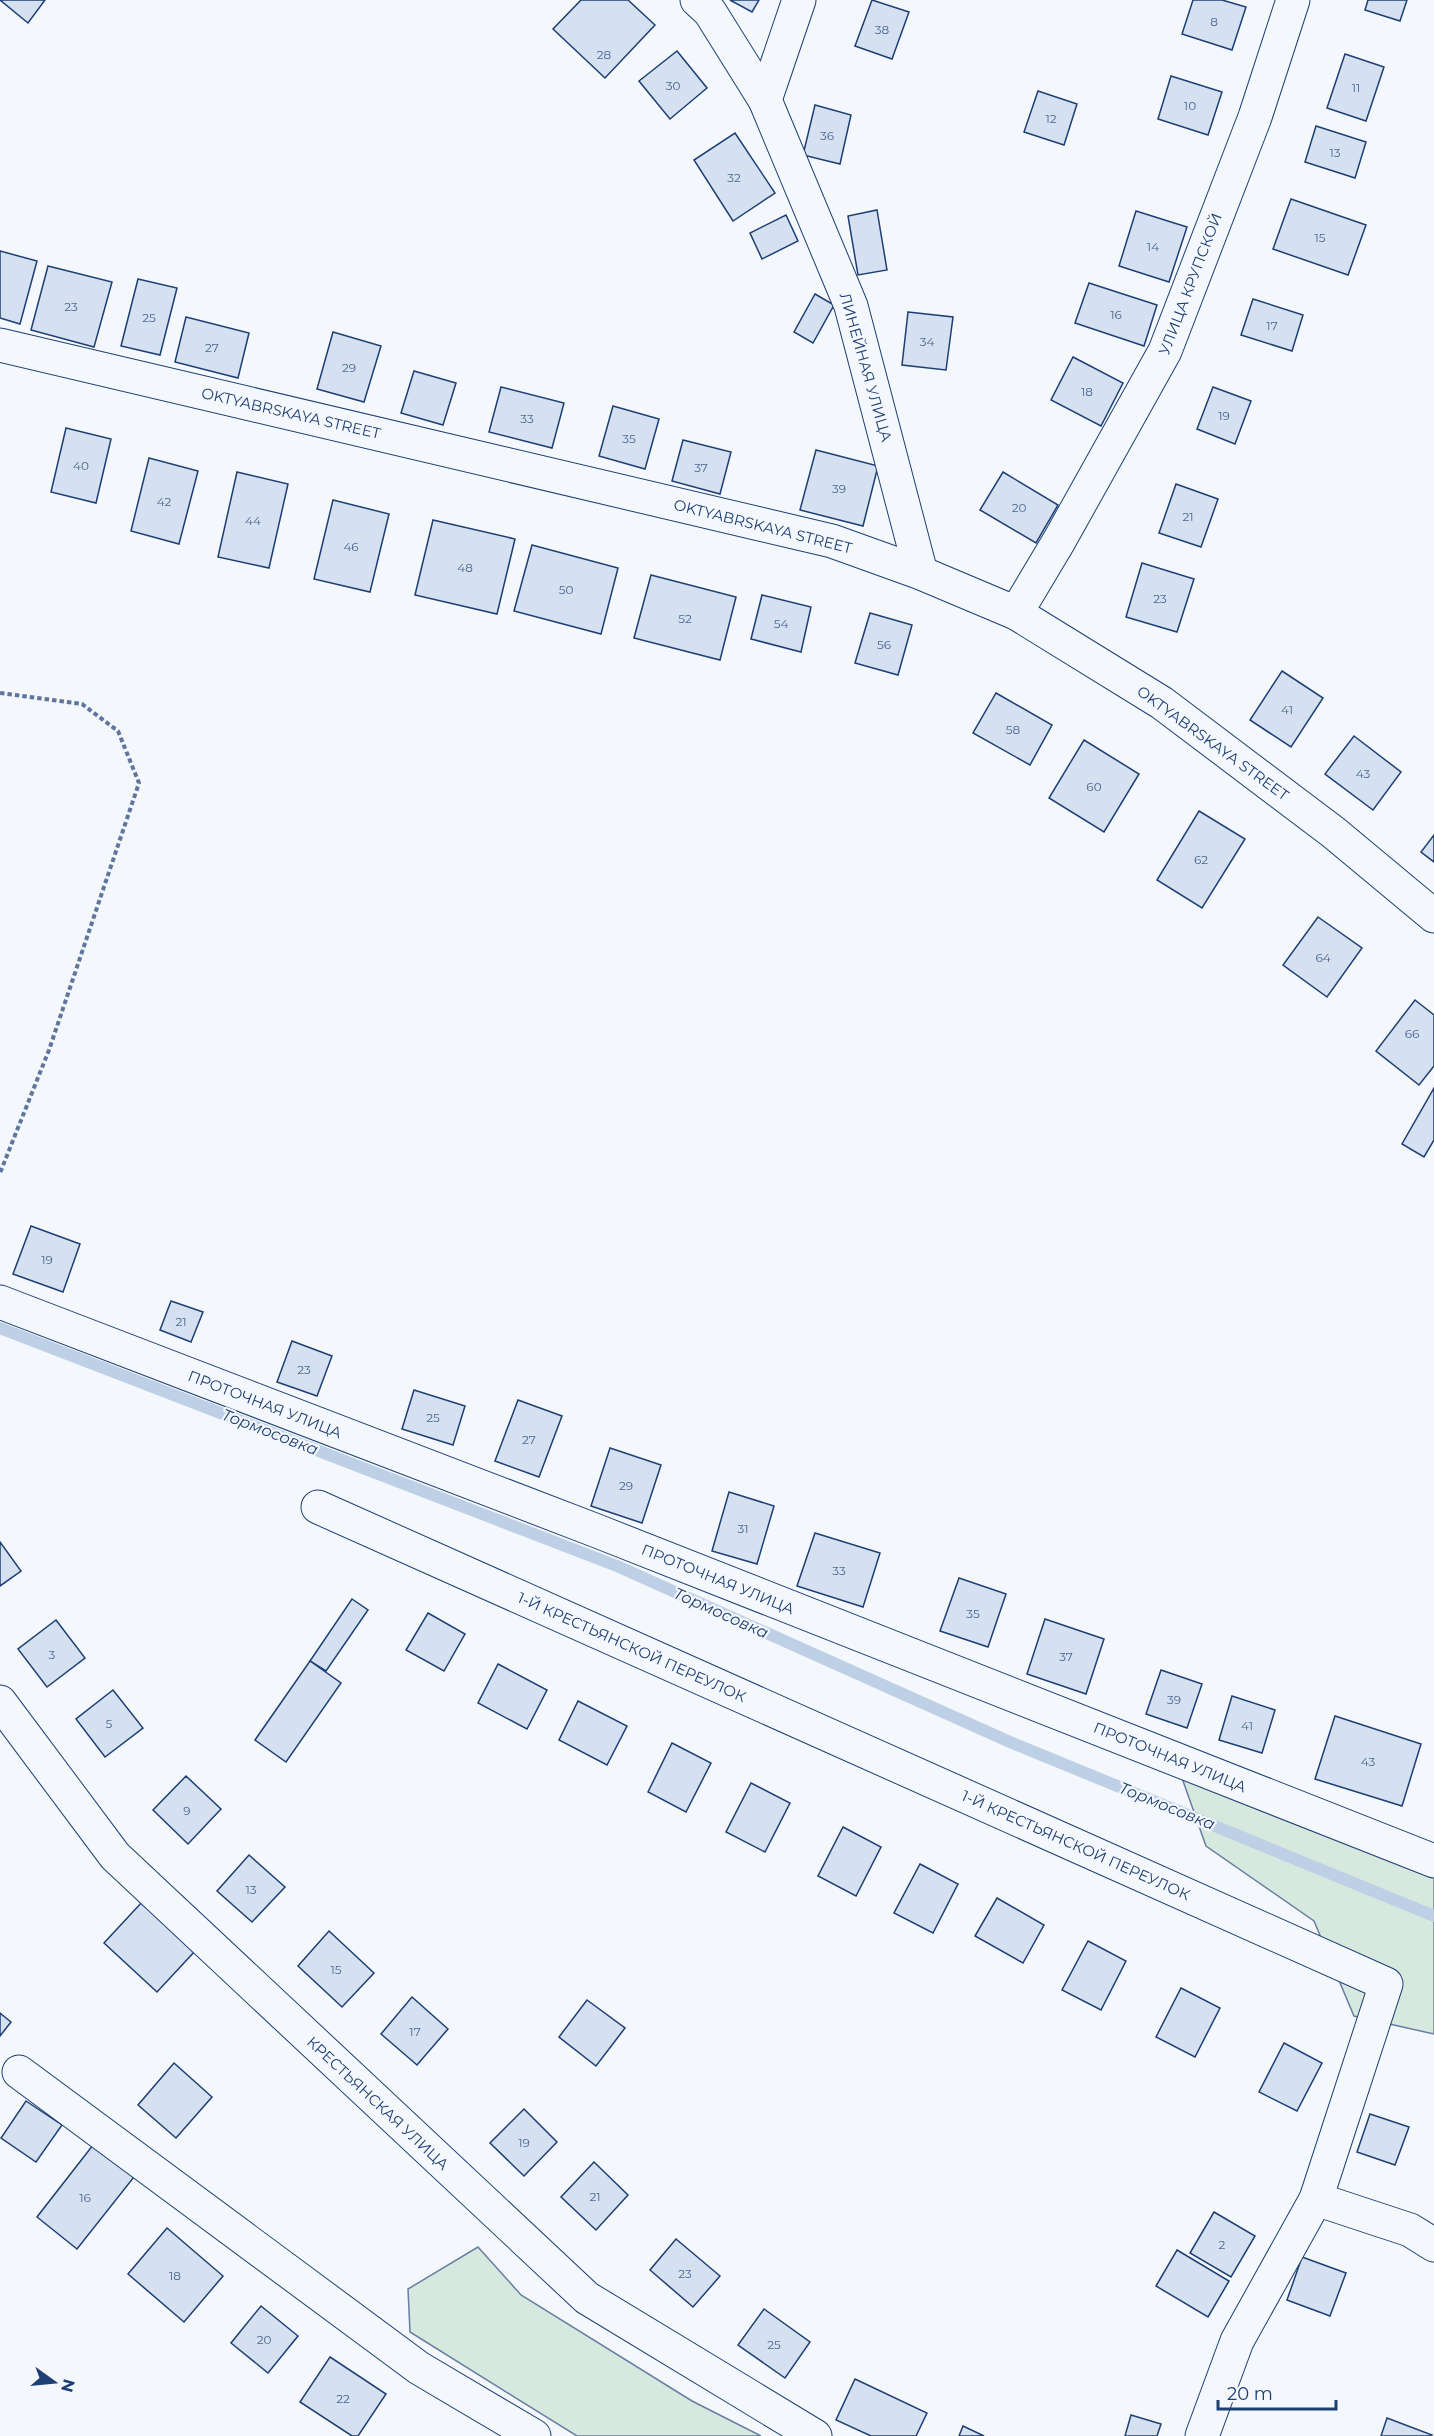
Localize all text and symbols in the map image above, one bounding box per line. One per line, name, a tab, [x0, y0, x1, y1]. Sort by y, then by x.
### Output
house number: 8	[1210, 14, 1218, 29]
house number: 38	[875, 22, 890, 37]
house number: 28	[597, 47, 612, 62]
house number: 30	[666, 78, 680, 93]
house number: 11	[1352, 80, 1360, 95]
house number: 10	[1184, 98, 1196, 113]
house number: 12	[1045, 111, 1057, 126]
house number: 36	[820, 128, 834, 143]
house number: 13	[1329, 145, 1341, 160]
house number: 32	[727, 170, 741, 185]
street label: УЛИЦА КРУПСКОЙ	[1154, 210, 1226, 358]
house number: 15	[1314, 230, 1326, 245]
house number: 14	[1147, 239, 1159, 254]
street label: ЛИНЕЙНАЯ УЛИЦА	[836, 290, 896, 444]
house number: 23	[64, 299, 78, 314]
house number: 16	[1110, 307, 1122, 322]
house number: 25	[142, 310, 156, 325]
house number: 17	[1266, 318, 1278, 333]
house number: 34	[920, 334, 934, 349]
house number: 27	[205, 340, 219, 355]
house number: 29	[342, 360, 356, 375]
street label: OKTYABRSKAYA STREET	[200, 383, 383, 443]
house number: 18	[1081, 384, 1093, 399]
house number: 19	[1218, 408, 1230, 423]
house number: 33	[520, 411, 534, 426]
house number: 35	[622, 431, 636, 446]
house number: 40	[73, 458, 89, 473]
house number: 37	[694, 460, 708, 475]
house number: 39	[832, 481, 846, 496]
house number: 42	[157, 494, 172, 509]
street label: OKTYABRSKAYA STREET	[672, 495, 855, 557]
house number: 20	[1012, 500, 1026, 515]
house number: 21	[1182, 509, 1194, 524]
house number: 44	[245, 513, 261, 528]
house number: 46	[343, 539, 359, 554]
house number: 48	[457, 560, 473, 575]
house number: 50	[559, 582, 573, 597]
house number: 23	[1153, 591, 1167, 606]
house number: 52	[678, 611, 692, 626]
house number: 54	[774, 616, 788, 631]
house number: 56	[877, 637, 891, 652]
street label: OKTYABRSKAYA STREET	[1133, 681, 1293, 805]
house number: 41	[1281, 702, 1293, 717]
house number: 58	[1006, 722, 1021, 737]
house number: 43	[1356, 766, 1370, 781]
house number: 60	[1086, 779, 1102, 794]
house number: 62	[1194, 852, 1208, 867]
house number: 64	[1315, 950, 1331, 965]
house number: 66	[1405, 1026, 1419, 1041]
house number: 19	[41, 1252, 53, 1267]
house number: 21	[175, 1314, 187, 1329]
house number: 23	[297, 1362, 311, 1377]
street label: ПРОТОЧНАЯ УЛИЦА	[185, 1366, 345, 1442]
water label: Тормосовка	[219, 1405, 321, 1459]
house number: 25	[426, 1410, 440, 1425]
house number: 27	[522, 1432, 536, 1447]
house number: 29	[619, 1478, 633, 1493]
house number: 31	[737, 1521, 749, 1536]
street label: ПРОТОЧНАЯ УЛИЦА	[639, 1540, 797, 1618]
house number: 33	[832, 1563, 846, 1578]
water label: Тормосовка	[671, 1584, 771, 1642]
street label: 1-Й КРЕСТЬЯНСКОЙ ПЕРЕУЛОК	[515, 1588, 750, 1706]
house number: 35	[966, 1606, 980, 1621]
house number: 3	[49, 1647, 56, 1662]
house number: 37	[1059, 1649, 1073, 1664]
house number: 39	[1167, 1692, 1181, 1707]
house number: 5	[106, 1716, 113, 1731]
street label: ПРОТОЧНАЯ УЛИЦА	[1091, 1718, 1249, 1796]
house number: 41	[1241, 1718, 1253, 1733]
house number: 43	[1361, 1754, 1375, 1769]
water label: Тормосовка	[1116, 1778, 1218, 1834]
street label: 1-Й КРЕСТЬЯНСКОЙ ПЕРЕУЛОК	[959, 1786, 1194, 1904]
house number: 9	[183, 1803, 191, 1818]
house number: 13	[245, 1882, 257, 1897]
house number: 15	[330, 1962, 342, 1977]
house number: 17	[409, 2024, 421, 2039]
street label: КРЕСТЬЯНСКАЯ УЛИЦА	[303, 2032, 453, 2174]
house number: 19	[518, 2135, 530, 2150]
house number: 21	[589, 2189, 601, 2204]
house number: 16	[79, 2190, 91, 2205]
house number: 2	[1219, 2237, 1226, 2252]
house number: 23	[678, 2266, 692, 2281]
house number: 18	[169, 2268, 181, 2283]
house number: 20	[257, 2332, 271, 2347]
house number: 25	[767, 2337, 781, 2352]
north arrow	[24, 2352, 84, 2412]
scale bar	[1218, 2373, 1336, 2411]
text: N	[57, 2377, 79, 2394]
text: 20 m	[1227, 2383, 1273, 2405]
house number: 22	[336, 2391, 350, 2406]

